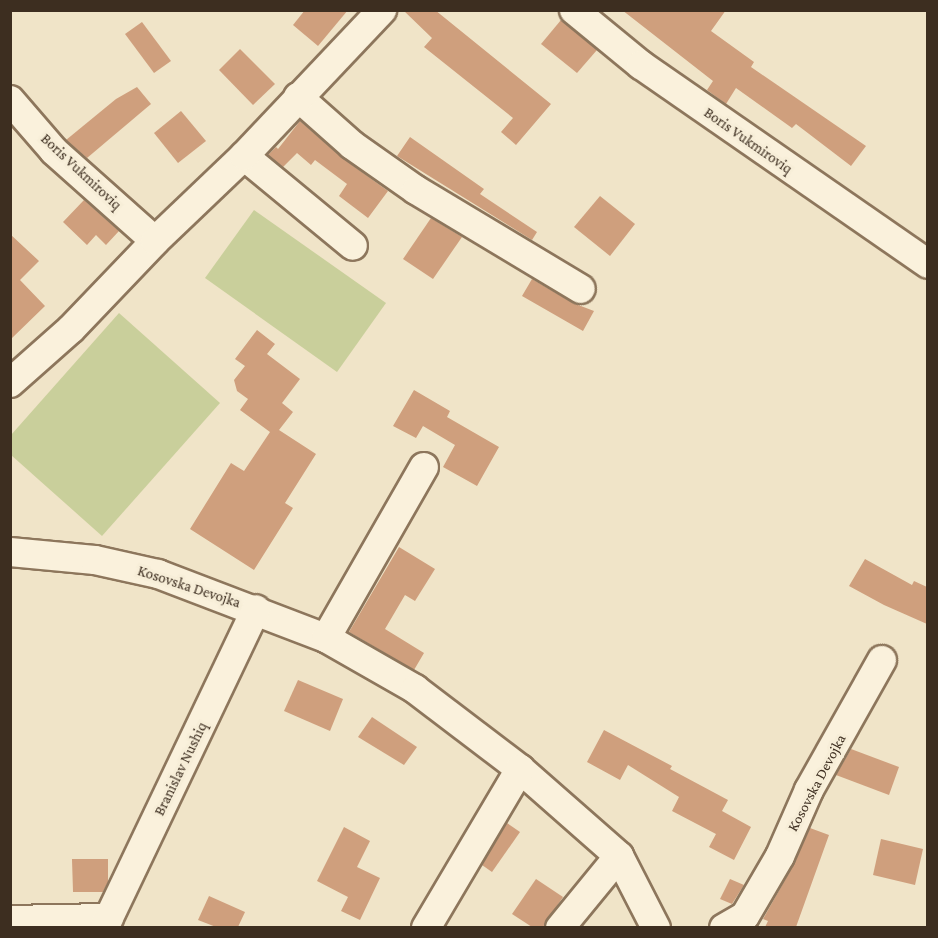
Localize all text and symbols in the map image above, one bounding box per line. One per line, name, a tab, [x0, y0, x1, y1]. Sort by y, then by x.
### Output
street label: Boris Vukmiroviq	[700, 104, 796, 178]
street label: Boris Vukmiroviq	[37, 130, 125, 214]
street label: Kosovska Devojka	[135, 562, 243, 612]
street label: Branislav Nushiq	[151, 719, 211, 819]
street label: Kosovska Devojka	[784, 731, 850, 835]

